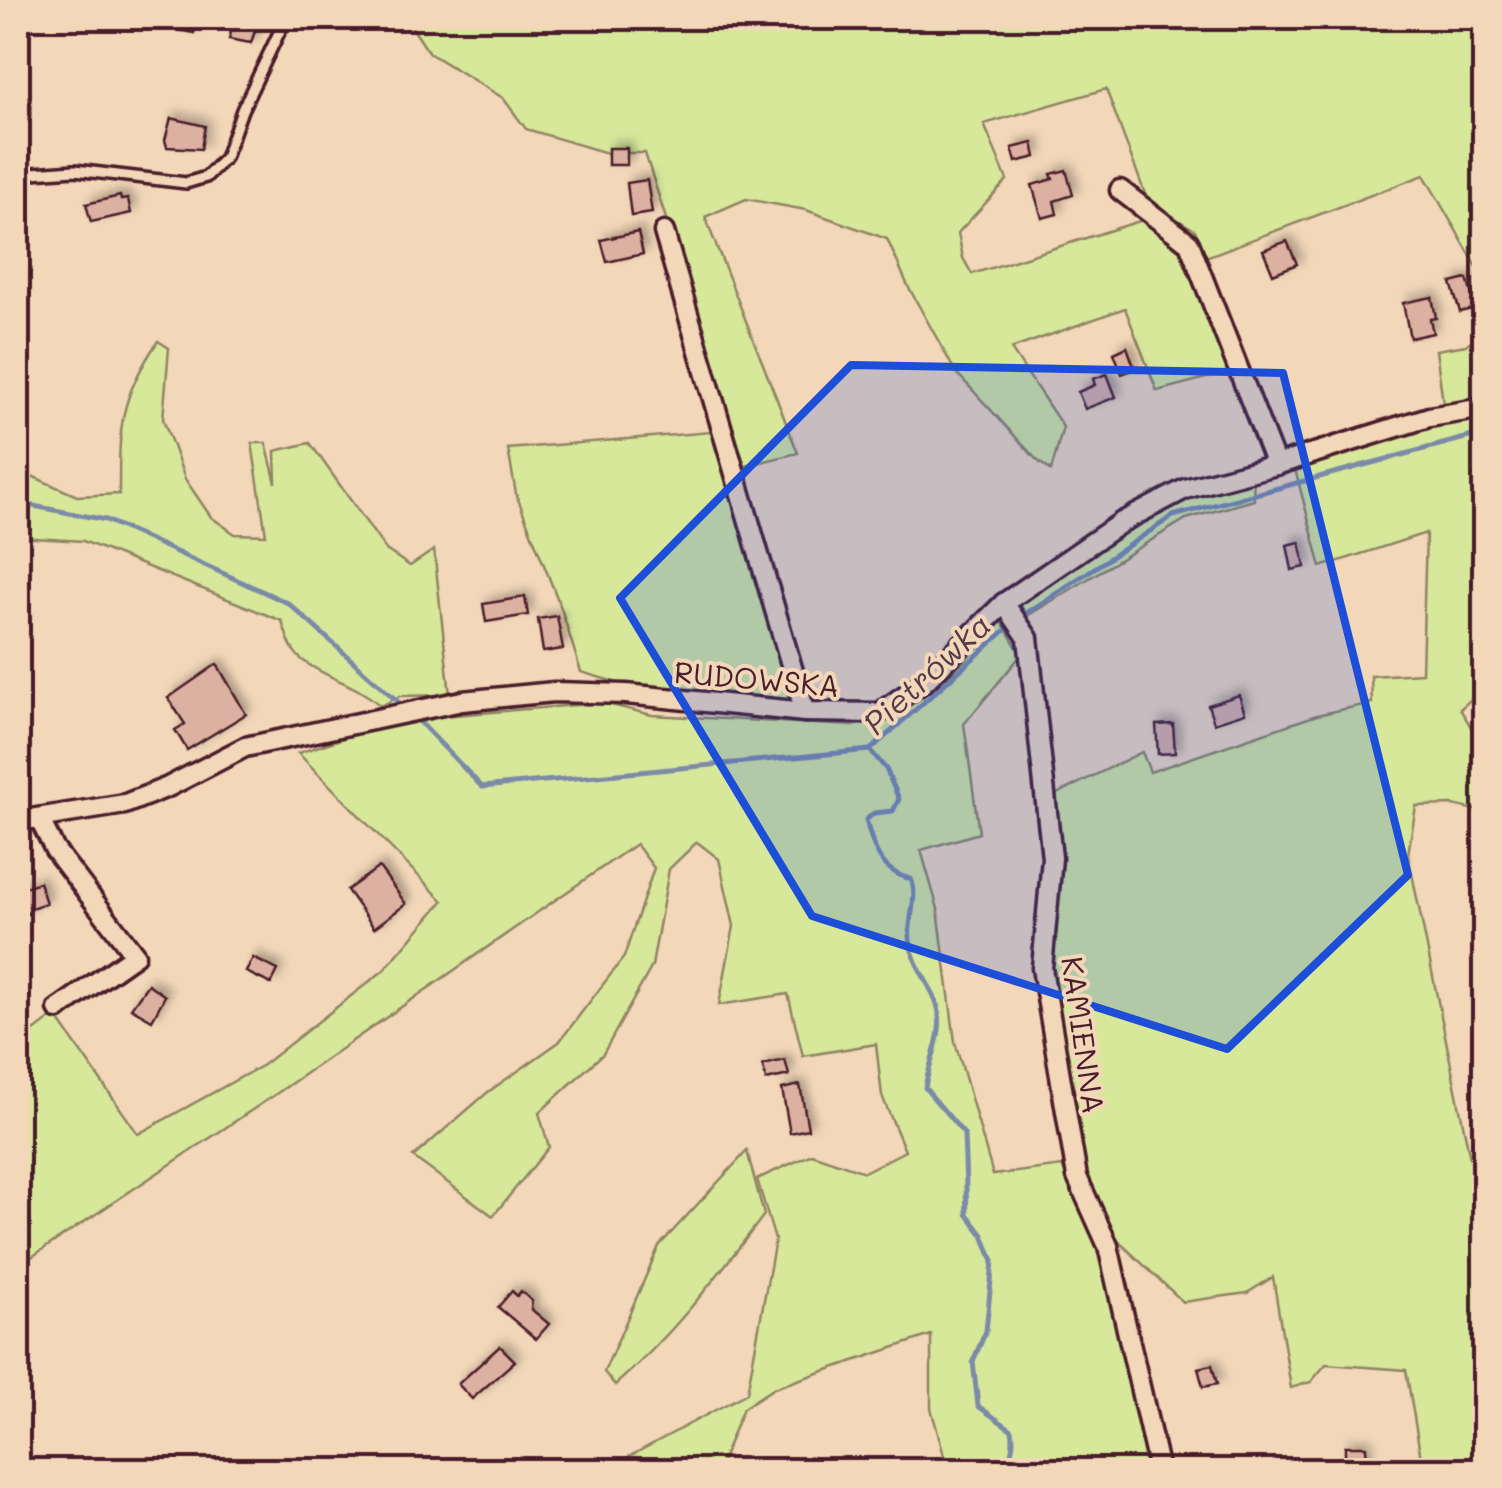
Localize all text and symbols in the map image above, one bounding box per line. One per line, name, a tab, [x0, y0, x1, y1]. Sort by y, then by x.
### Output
water label: Pietrówka	[853, 603, 999, 743]
street label: RUDOWSKA	[673, 651, 841, 705]
street label: KAMIENNA	[1053, 954, 1115, 1116]

